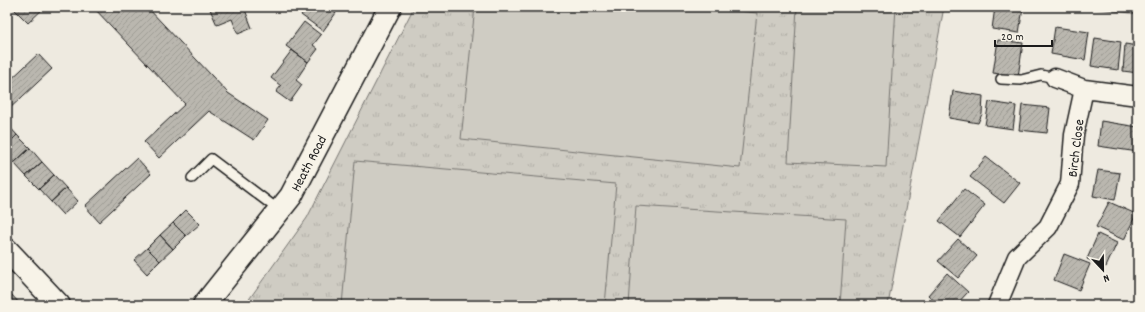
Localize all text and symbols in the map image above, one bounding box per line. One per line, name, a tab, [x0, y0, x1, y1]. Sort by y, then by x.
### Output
scale bar	[995, 22, 1052, 48]
text: 20 m	[1001, 29, 1024, 46]
street label: Birch Close	[1064, 118, 1090, 178]
street label: Heath Road	[287, 132, 333, 196]
north arrow	[1083, 250, 1123, 290]
text: N	[1100, 269, 1112, 286]

